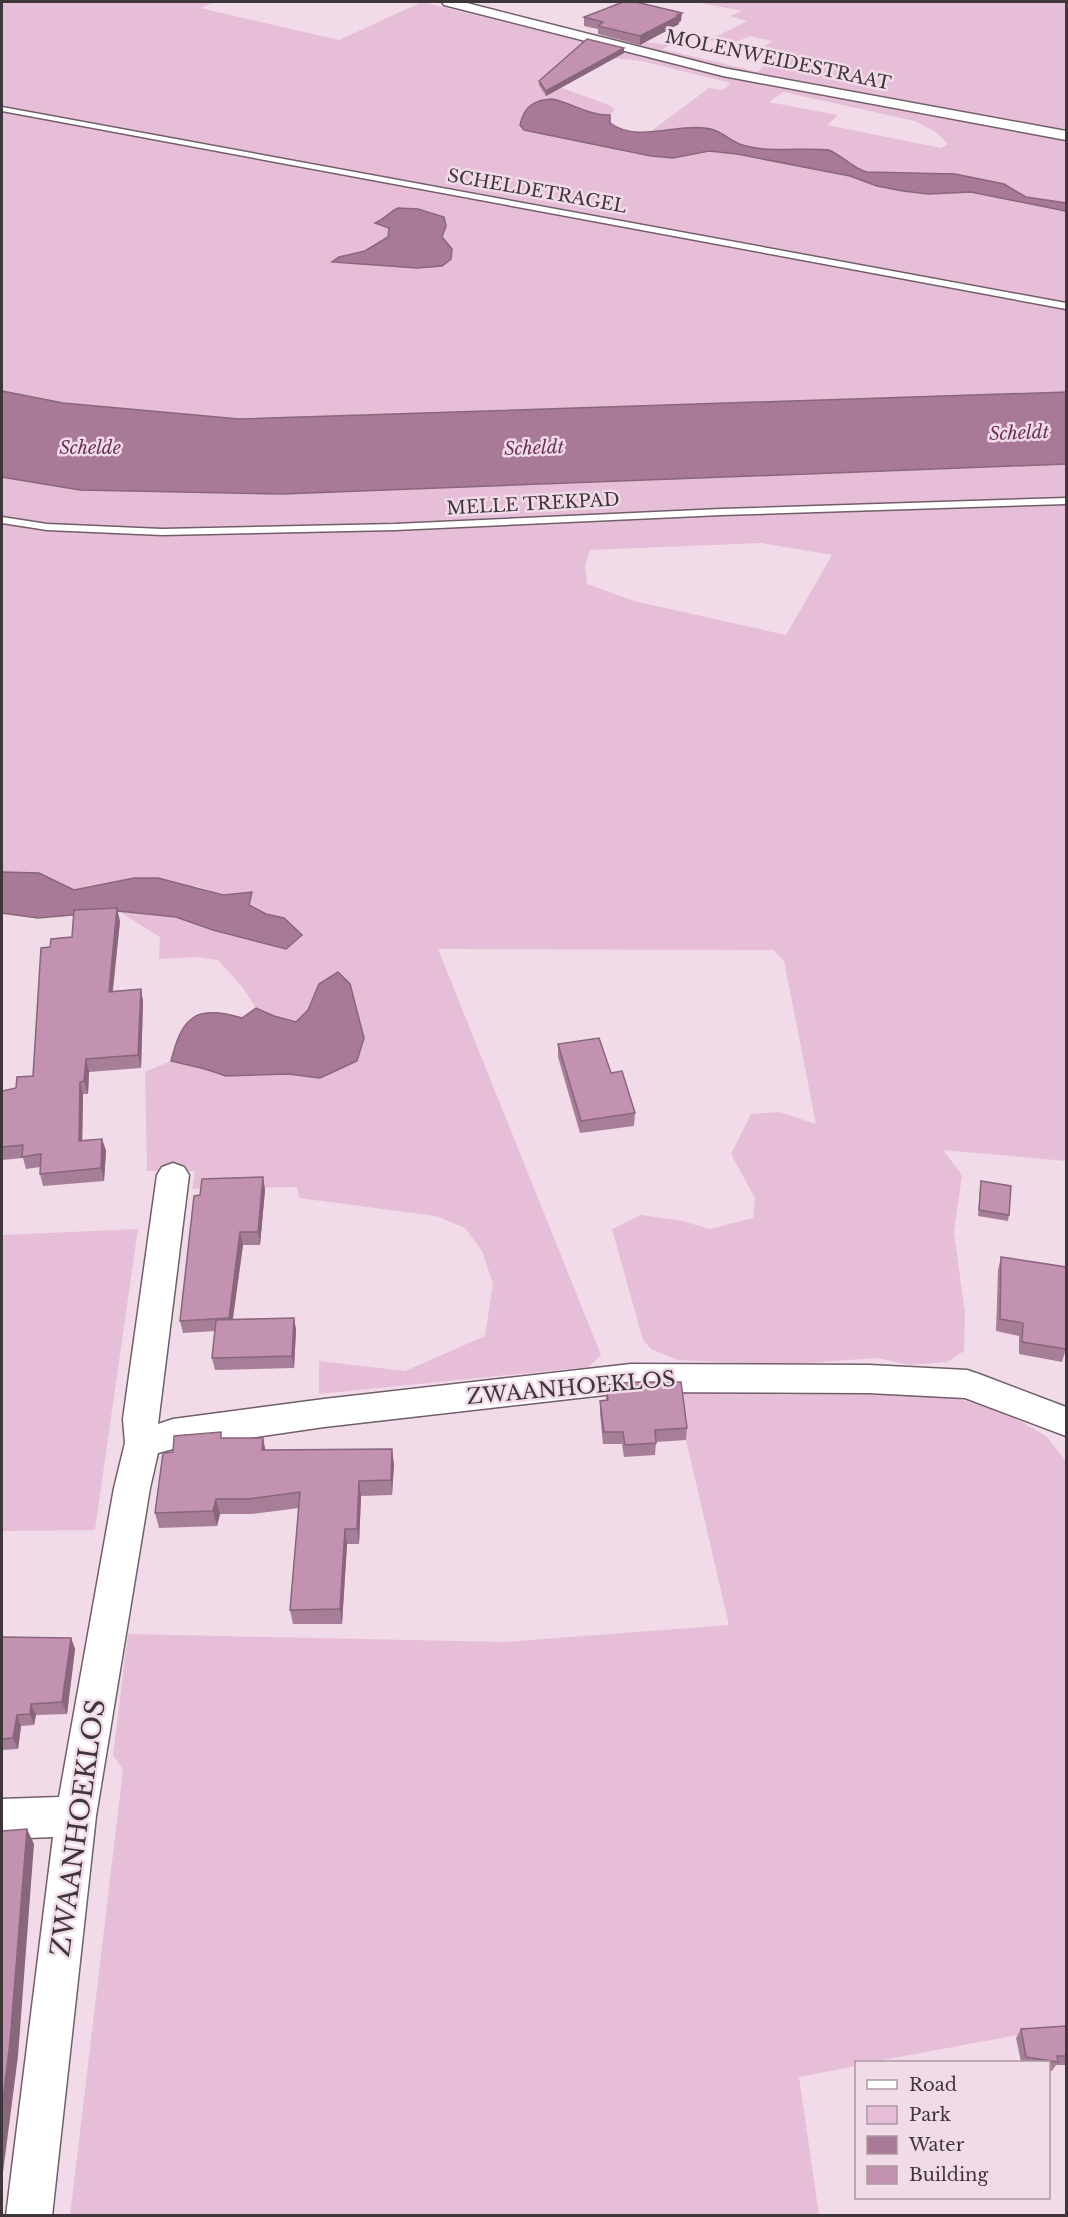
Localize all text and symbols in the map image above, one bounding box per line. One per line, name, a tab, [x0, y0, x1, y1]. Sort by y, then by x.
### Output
street label: MOLENWEIDESTRAAT	[663, 25, 893, 95]
street label: SCHELDETRAGEL	[446, 164, 628, 218]
water label: Scheldt	[989, 421, 1050, 445]
water label: Scheldt	[504, 436, 565, 460]
water label: Schelde	[59, 437, 121, 459]
street label: MELLE TREKPAD	[446, 488, 620, 520]
street label: ZWAANHOEKLOS	[465, 1366, 677, 1410]
street label: ZWAANHOEKLOS	[44, 1697, 112, 1959]
legend	[855, 2061, 1050, 2199]
text: Road	[909, 2074, 957, 2096]
text: Park	[909, 2104, 951, 2126]
text: Water	[908, 2134, 965, 2156]
text: Building	[909, 2164, 988, 2186]

